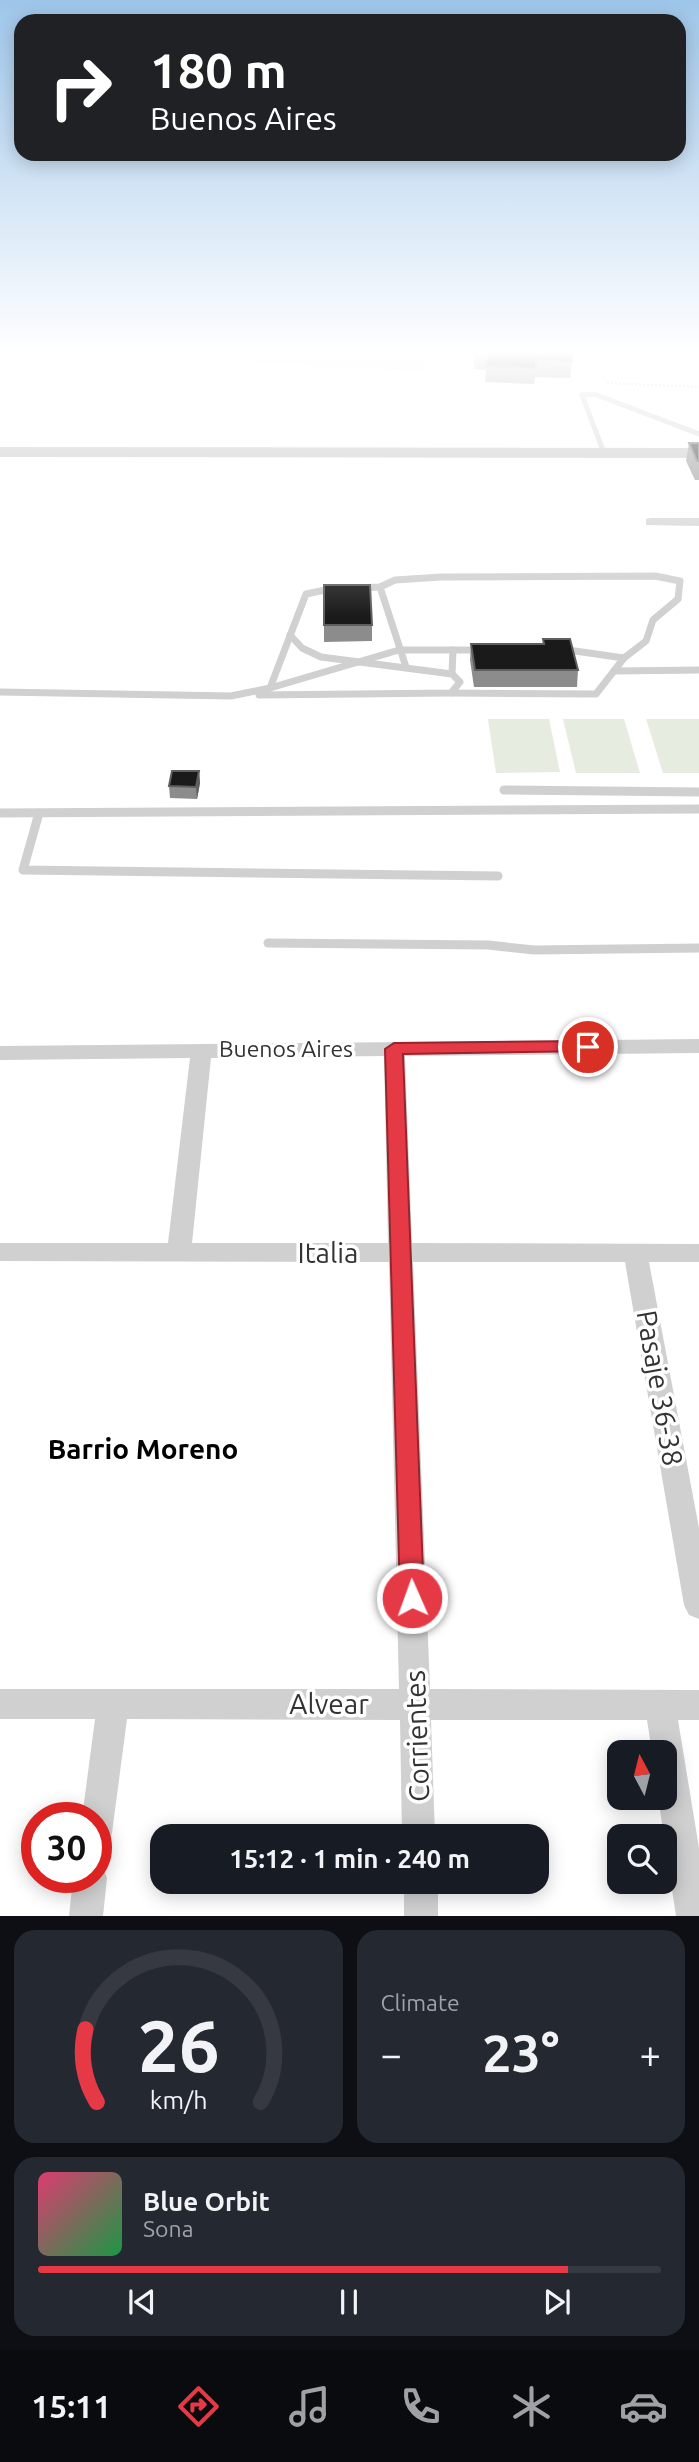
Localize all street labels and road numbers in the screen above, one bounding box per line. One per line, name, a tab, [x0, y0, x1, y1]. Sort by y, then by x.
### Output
street label: Buenos Aires	[219, 1036, 353, 1061]
street label: Italia	[297, 1237, 359, 1268]
street label: Pasaje 36-38	[632, 1308, 689, 1468]
street label: Corrientes	[399, 1670, 434, 1802]
street label: Alvear	[289, 1688, 369, 1719]

